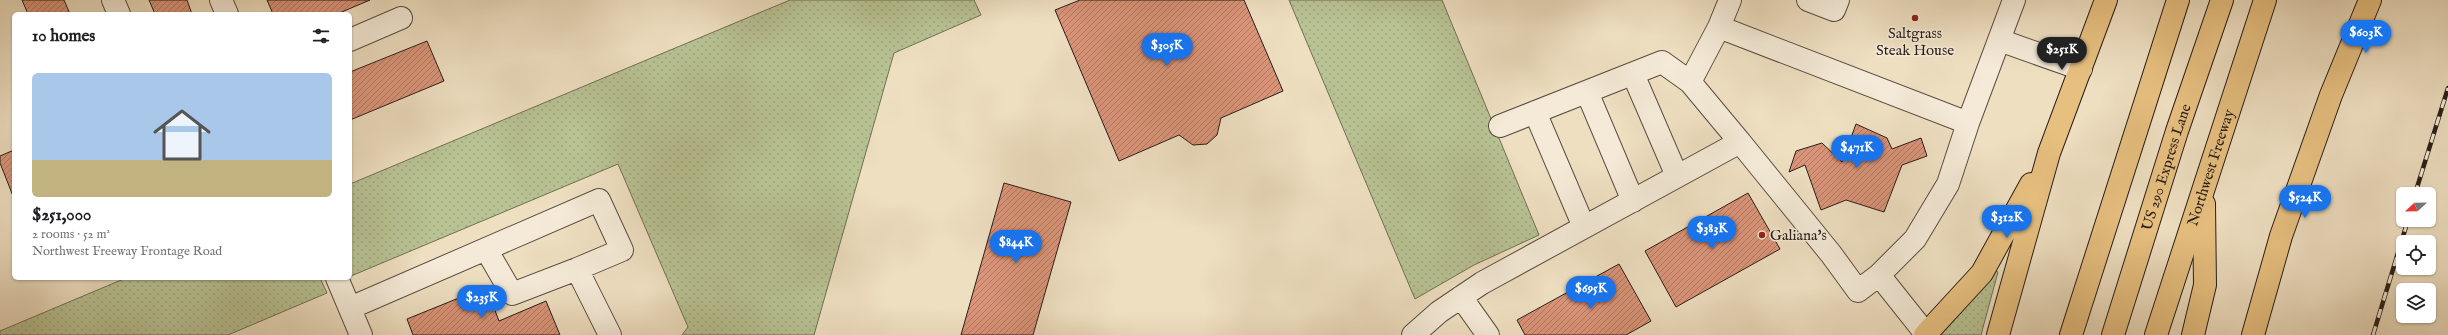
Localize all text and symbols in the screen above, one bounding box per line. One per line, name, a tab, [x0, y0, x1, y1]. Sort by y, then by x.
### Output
marker: Saltgrass Steak House	[1910, 13, 1920, 23]
pin: $603K	[2338, 20, 2394, 54]
place label: Saltgrass Steak House	[1876, 24, 1954, 60]
text: $603K	[2349, 24, 2383, 41]
icon: filters	[310, 25, 332, 47]
text: 10 homes	[32, 26, 95, 47]
pin: $305K	[1139, 33, 1195, 67]
text: $305K	[1151, 37, 1183, 54]
pin: $251K	[2034, 37, 2090, 71]
text: $251K	[2046, 41, 2078, 58]
icon: home	[146, 99, 218, 171]
street label: US 290 Express Lane	[2137, 101, 2196, 233]
street label: Northwest Freeway	[2183, 106, 2239, 229]
pin: $471K	[1829, 135, 1885, 169]
text: $471K	[1840, 139, 1874, 156]
pin: $524K	[2277, 185, 2333, 219]
north arrow	[2396, 187, 2436, 227]
map controls	[2396, 187, 2436, 323]
text: $524K	[2288, 189, 2322, 206]
text: $251,000	[32, 205, 91, 226]
pin: $312K	[1979, 205, 2035, 239]
text: $312K	[1991, 209, 2023, 226]
pin: $383K	[1684, 216, 1740, 250]
text: $383K	[1696, 220, 1728, 237]
text: 2 rooms · 52 m²	[32, 226, 110, 243]
place label: Galiana's	[1770, 226, 1827, 245]
pin: $844K	[988, 230, 1044, 264]
marker: Galiana's	[1757, 230, 1767, 240]
text: $844K	[999, 234, 1033, 251]
button: locate	[2396, 235, 2436, 275]
text: Northwest Freeway Frontage Road	[32, 243, 222, 260]
pin: $695K	[1563, 276, 1619, 310]
text: $695K	[1575, 280, 1607, 297]
button: layers	[2396, 283, 2436, 323]
pin: $235K	[454, 285, 510, 319]
text: $235K	[466, 289, 498, 306]

